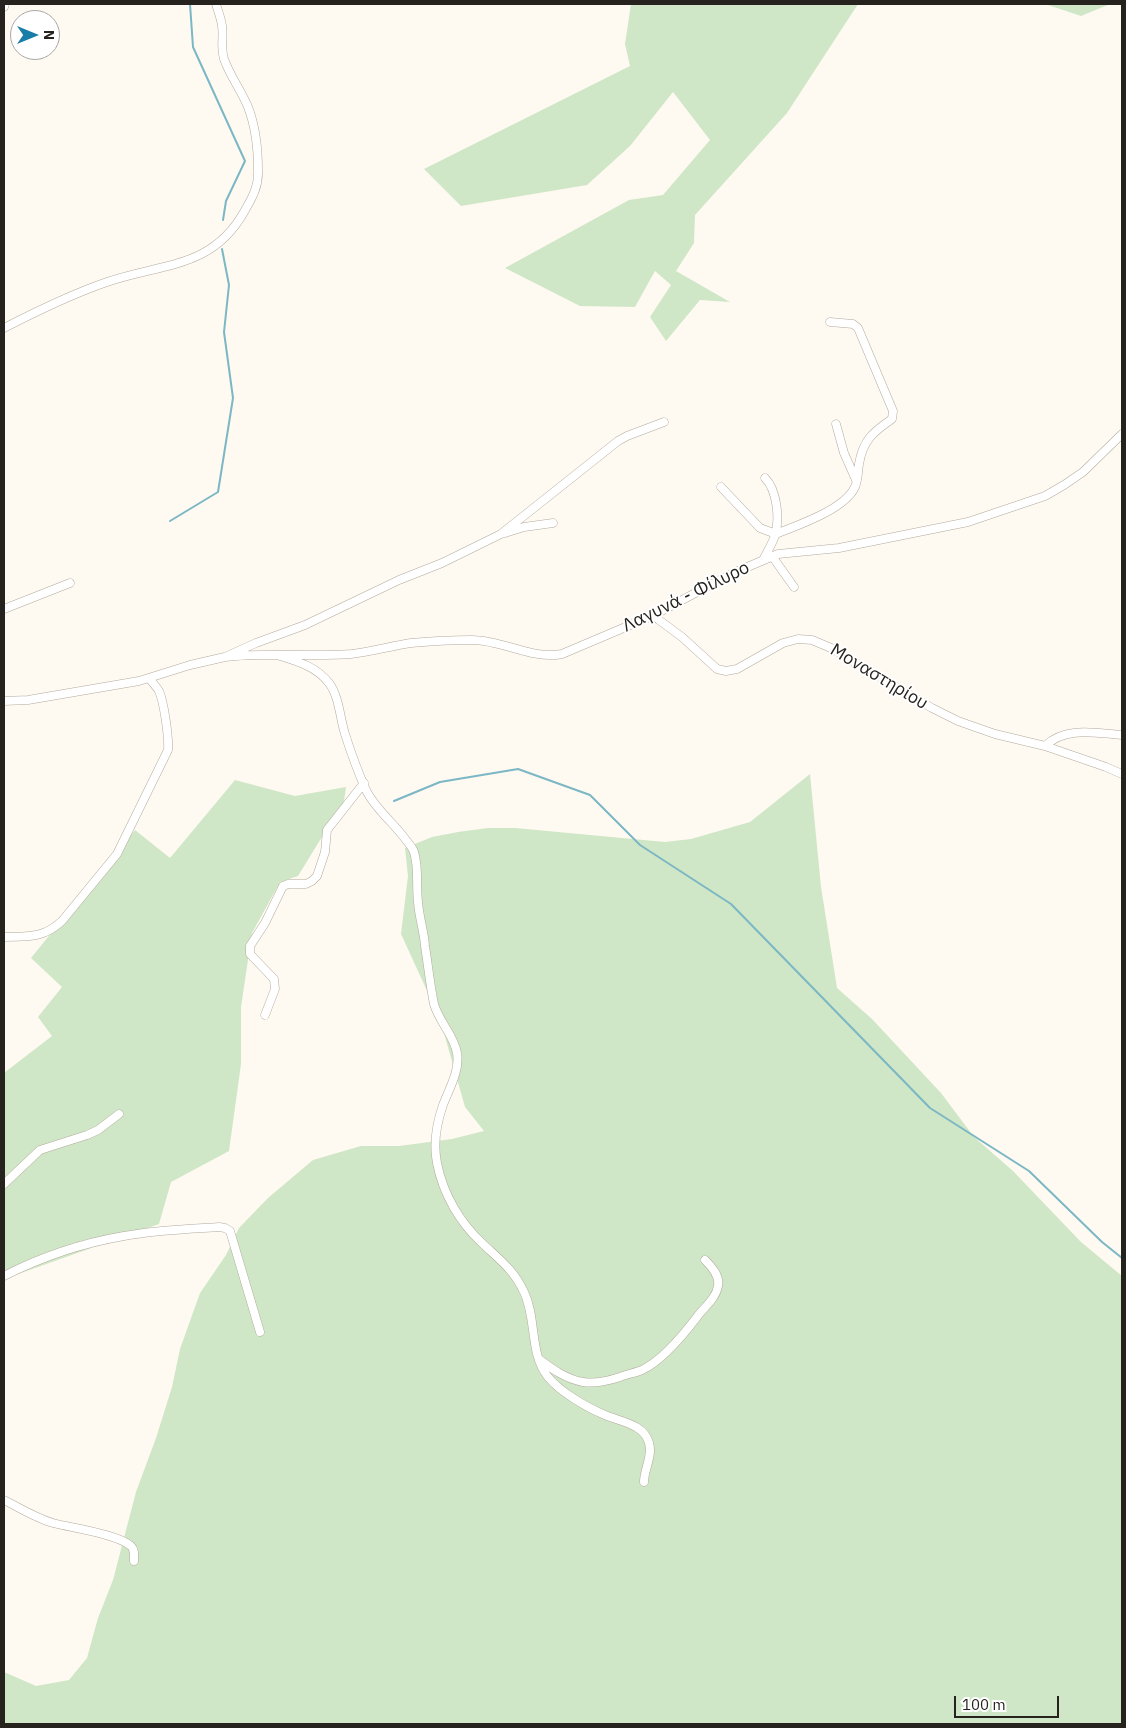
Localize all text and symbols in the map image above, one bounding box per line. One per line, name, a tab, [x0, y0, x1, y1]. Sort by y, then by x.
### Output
north arrow	[10, 10, 60, 60]
text: N	[40, 30, 58, 40]
street label: Λαγυνά - Φίλυρο	[619, 557, 753, 637]
street label: Μοναστηρίου	[826, 639, 932, 715]
scale bar	[956, 1686, 1061, 1718]
text: 100 m	[962, 1695, 1006, 1714]

